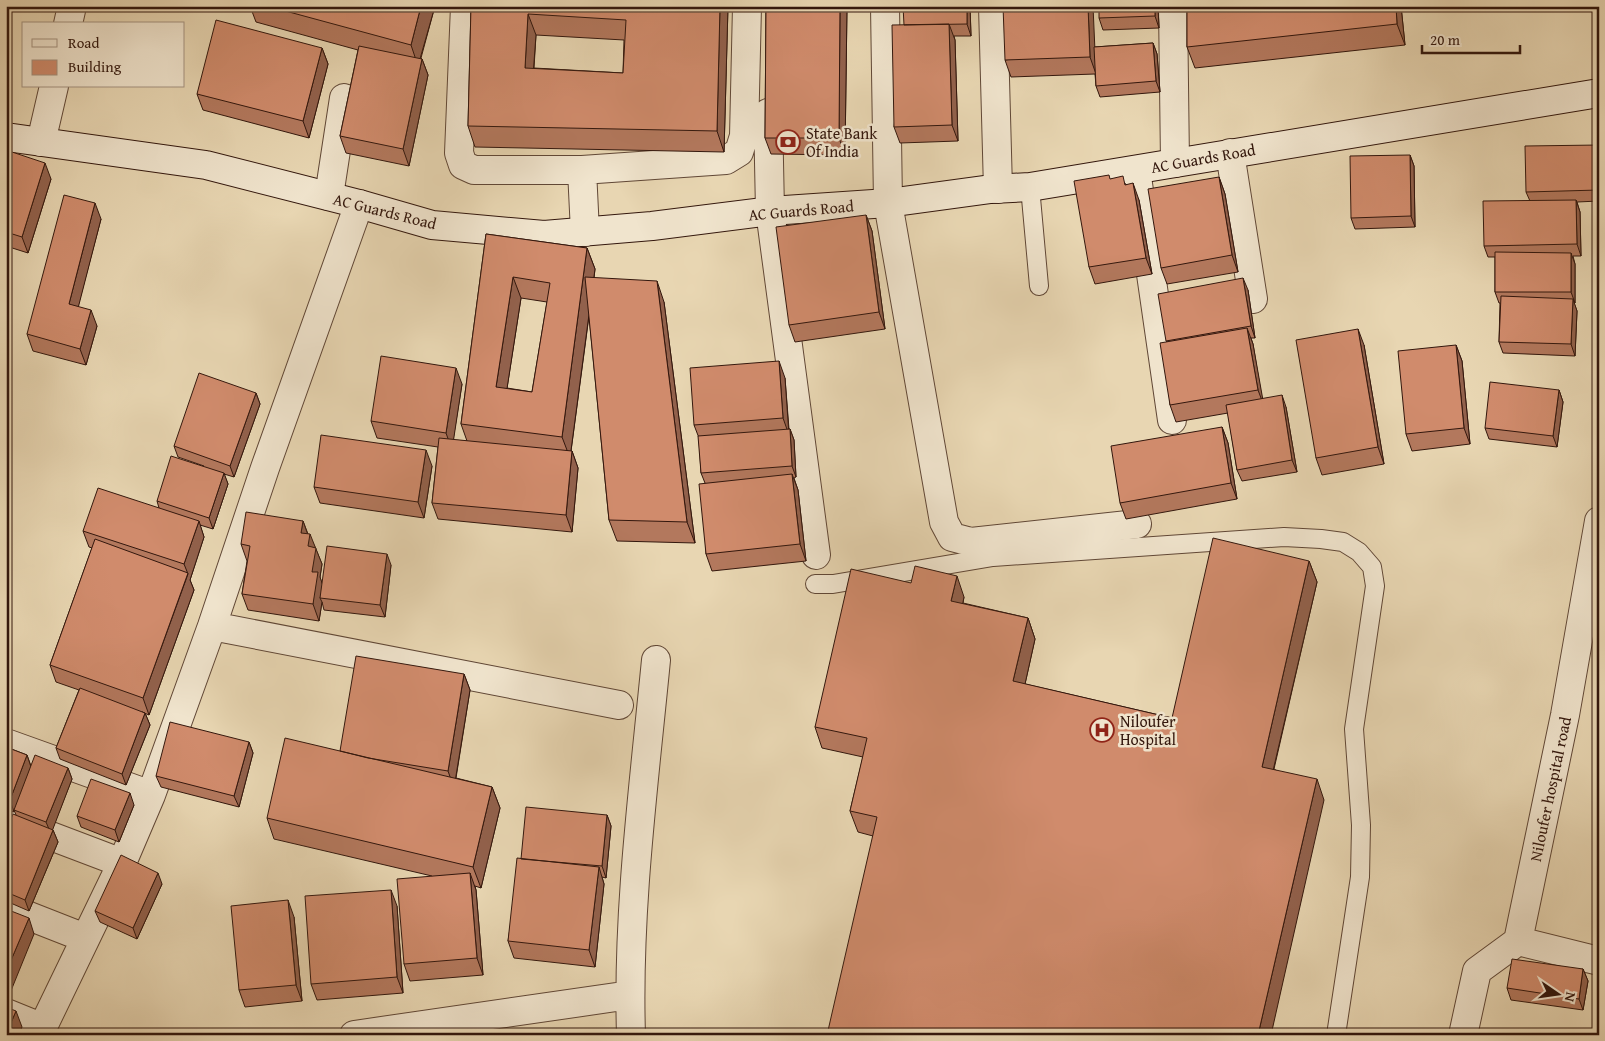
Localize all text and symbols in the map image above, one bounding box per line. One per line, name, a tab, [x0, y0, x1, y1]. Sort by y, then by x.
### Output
legend	[22, 22, 185, 88]
scale bar	[1422, 22, 1520, 54]
text: 20 m	[1430, 29, 1461, 50]
text: Road	[68, 32, 99, 53]
text: Building	[68, 56, 122, 77]
place label: State Bank Of India	[806, 121, 878, 163]
bank icon: State Bank Of India	[775, 129, 801, 155]
street label: AC Guards Road	[1149, 137, 1258, 179]
street label: AC Guards Road	[331, 187, 440, 236]
street label: AC Guards Road	[747, 193, 855, 227]
place label: Niloufer Hospital	[1120, 709, 1176, 751]
street label: Niloufer hospital road	[1523, 714, 1577, 864]
hospital icon: Niloufer Hospital	[1089, 717, 1115, 743]
north arrow	[1532, 968, 1582, 1018]
text: N	[1560, 990, 1581, 1004]

